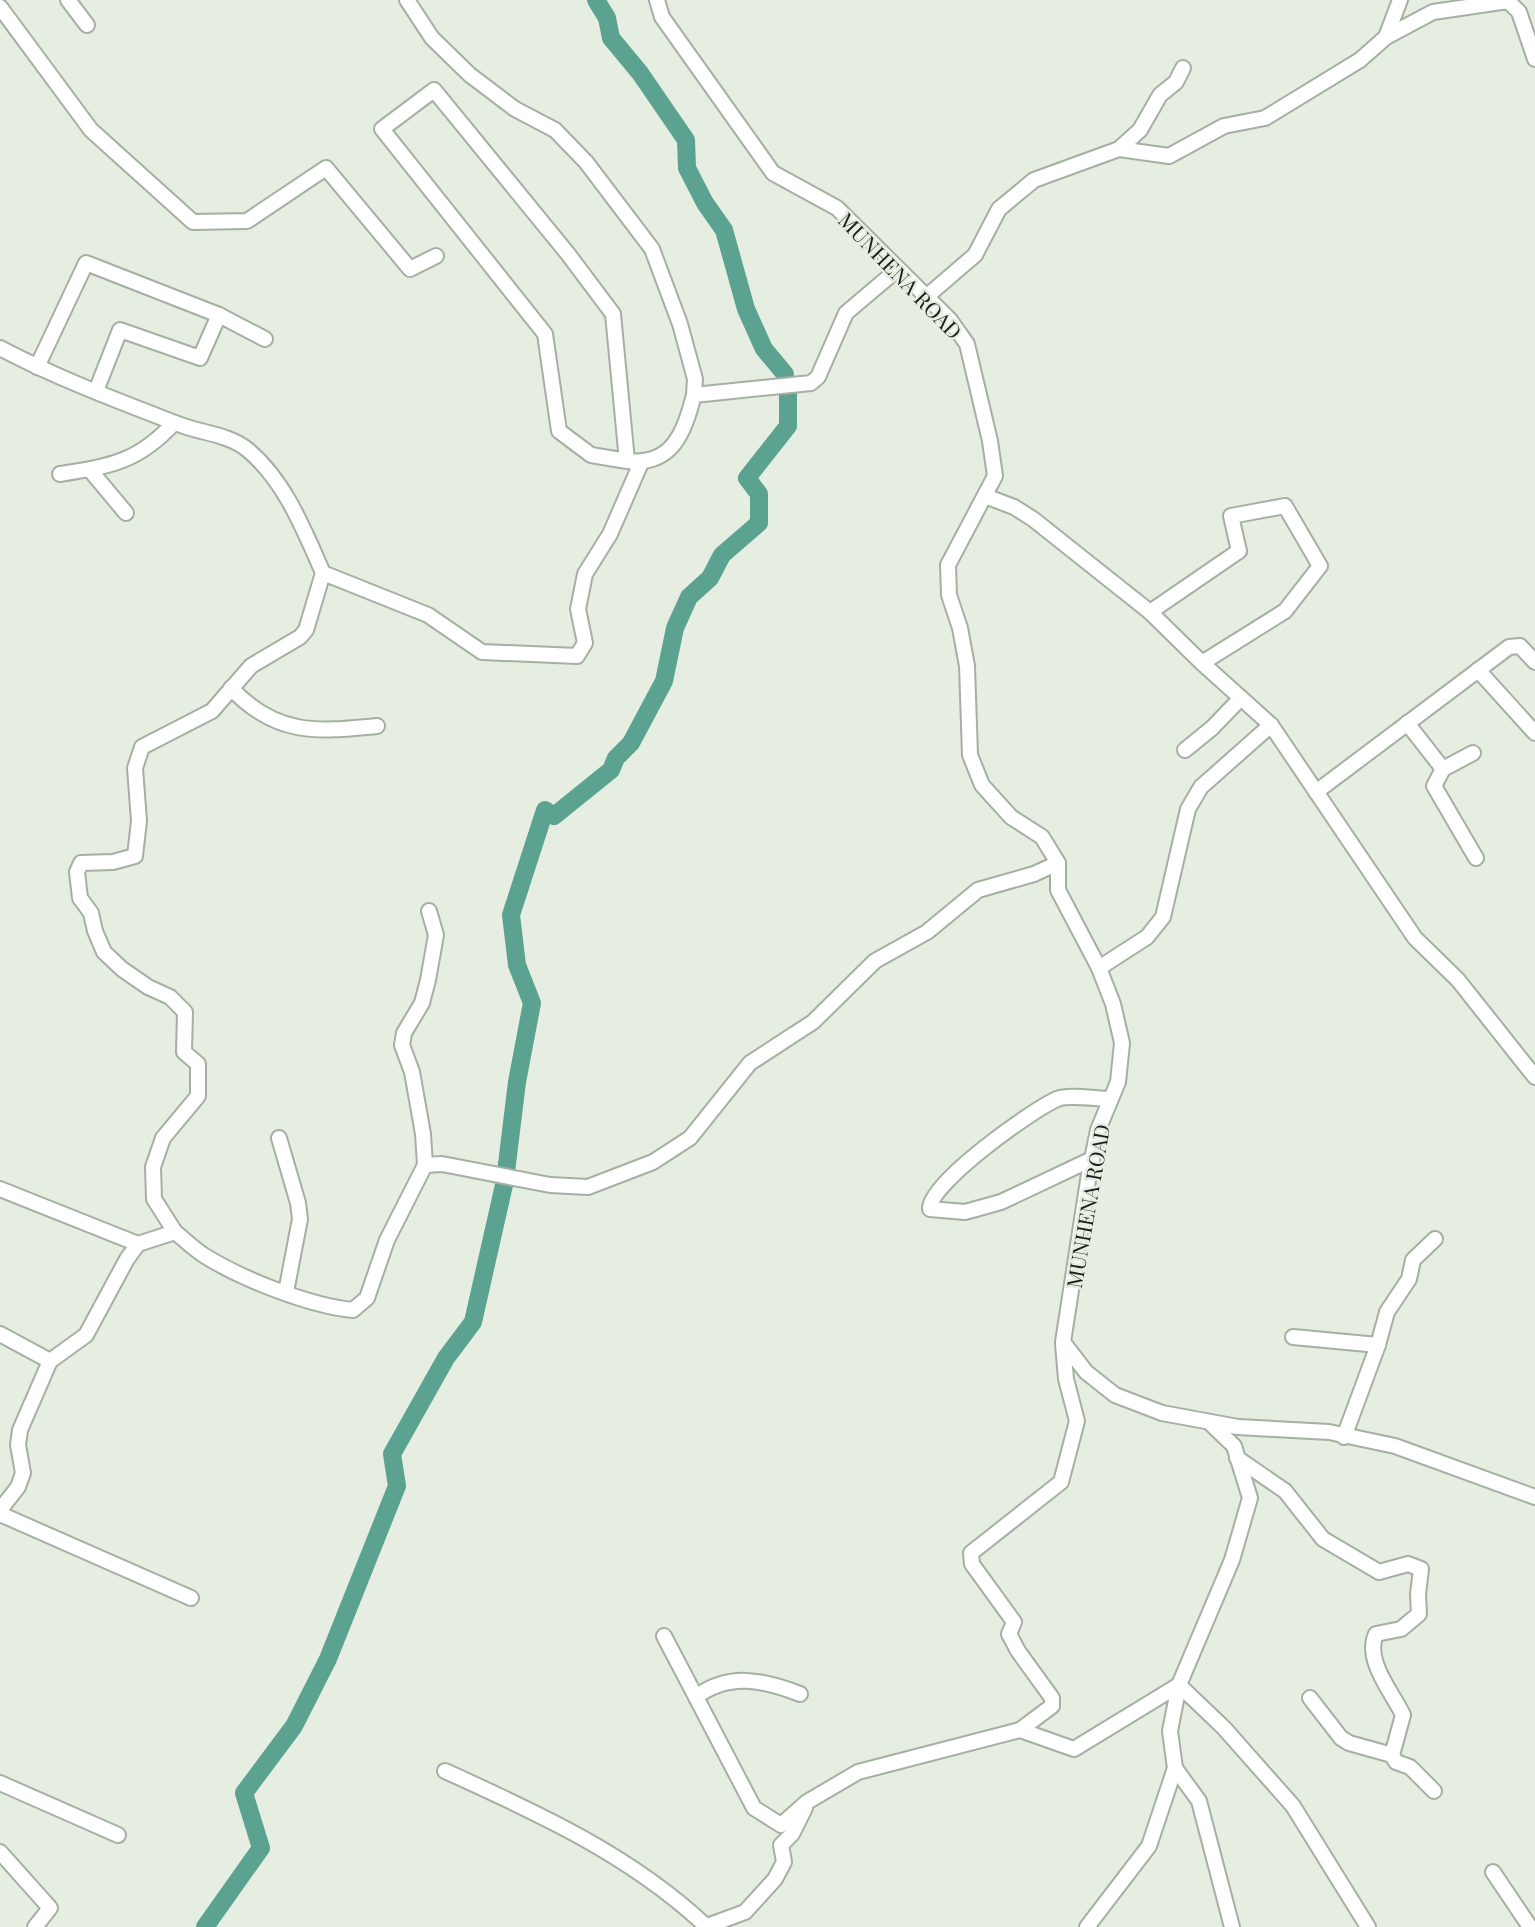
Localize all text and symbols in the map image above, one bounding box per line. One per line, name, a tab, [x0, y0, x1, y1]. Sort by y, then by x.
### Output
street label: MUNHENA ROAD	[833, 206, 969, 344]
street label: MUNHENA ROAD	[1059, 1122, 1115, 1290]

